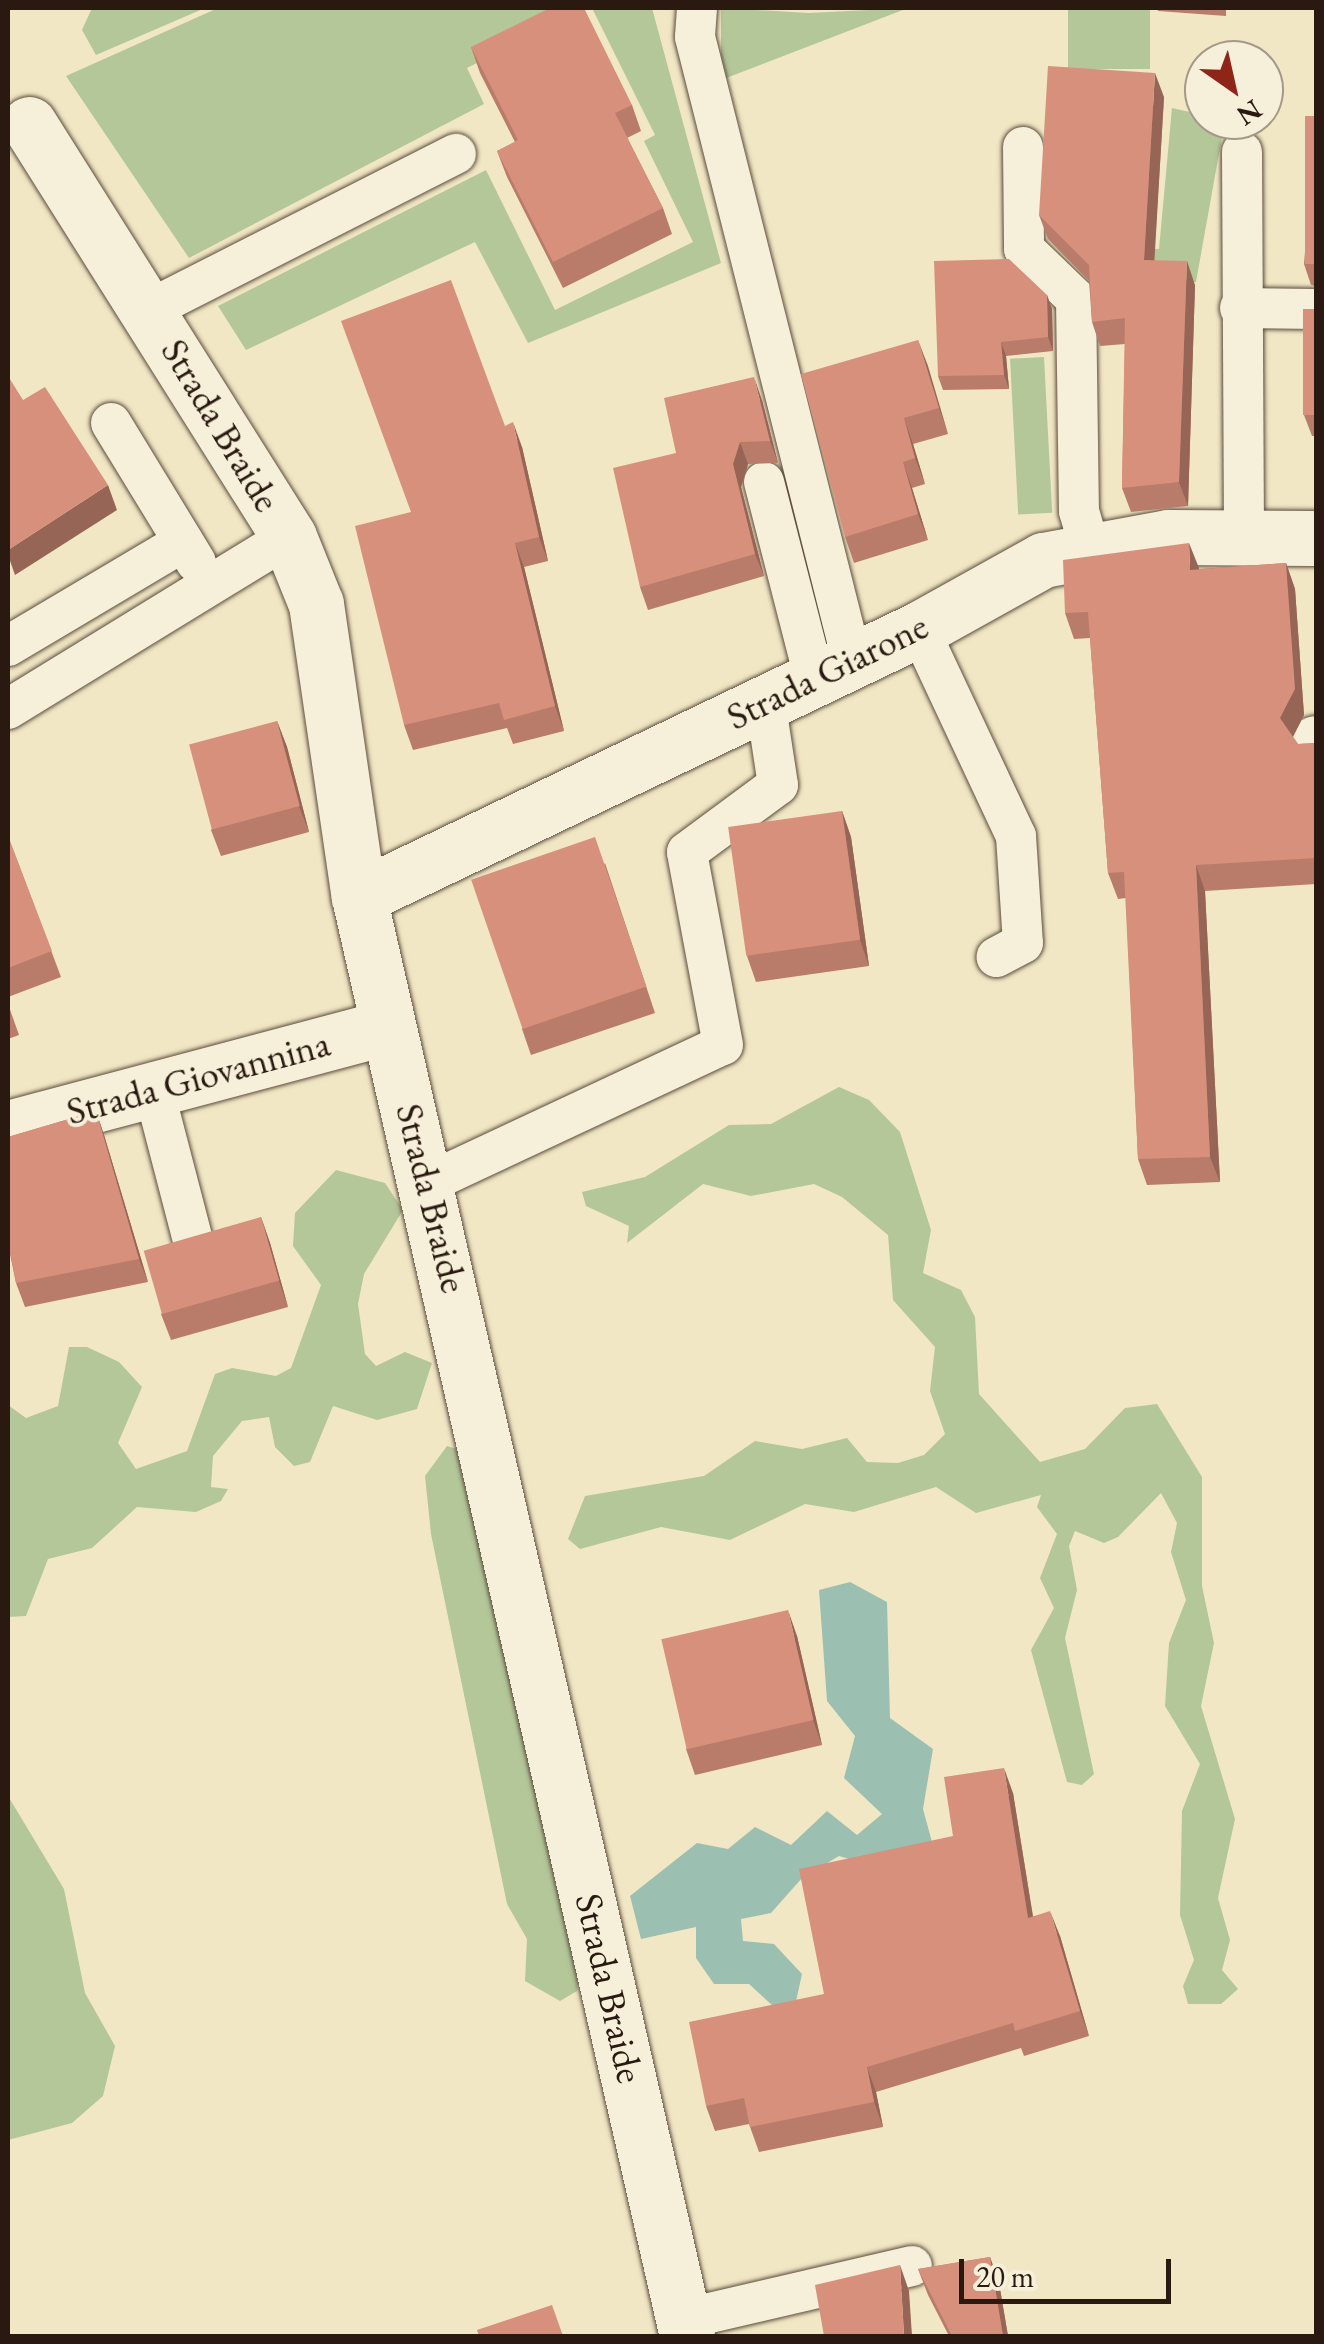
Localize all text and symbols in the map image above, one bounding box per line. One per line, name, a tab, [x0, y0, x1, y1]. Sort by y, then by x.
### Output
north arrow	[1184, 40, 1284, 140]
text: N	[1230, 92, 1269, 134]
street label: Strada Braide	[152, 331, 290, 519]
street label: Strada Giarone	[719, 603, 935, 739]
street label: Strada Giovannina	[61, 1020, 335, 1134]
street label: Strada Braide	[387, 1099, 477, 1297]
street label: Strada Braide	[566, 1889, 654, 2087]
scale bar	[964, 2239, 1176, 2301]
text: 20 m	[976, 2257, 1034, 2296]

